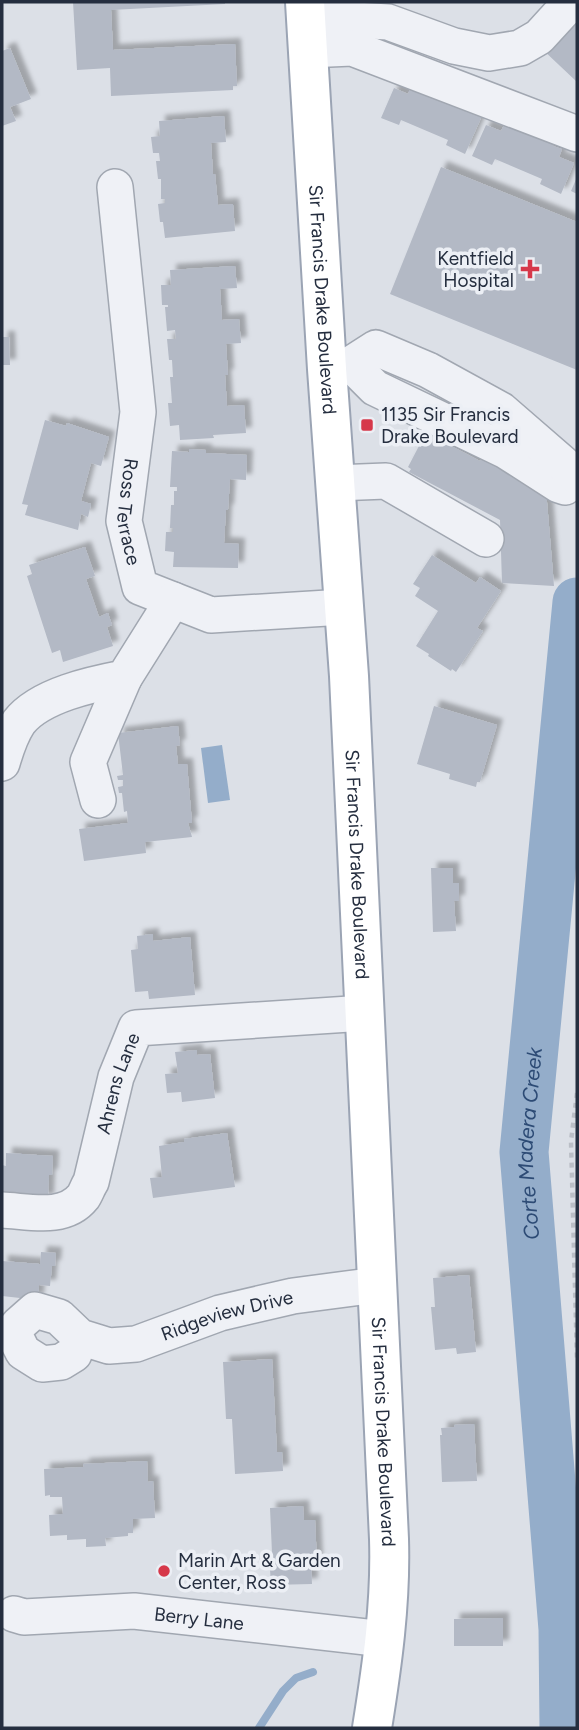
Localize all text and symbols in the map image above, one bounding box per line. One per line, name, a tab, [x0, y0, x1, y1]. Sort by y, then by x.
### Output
street label: Sir Francis Drake Boulevard	[304, 184, 342, 415]
place label: Kentfield Hospital	[437, 247, 514, 292]
marker: Kentfield Hospital	[520, 259, 540, 279]
place label: 1135 Sir Francis Drake Boulevard	[381, 403, 519, 448]
marker: 1135 Sir Francis Drake Boulevard	[359, 417, 375, 433]
street label: Ross Terrace	[112, 457, 146, 568]
street label: Sir Francis Drake Boulevard	[341, 749, 375, 980]
street label: Ahrens Lane	[91, 1029, 144, 1136]
water label: Corte Madera Creek	[511, 1045, 547, 1241]
street label: Ridgeview Drive	[158, 1285, 295, 1345]
street label: Sir Francis Drake Boulevard	[367, 1316, 401, 1547]
place label: Marin Art & Garden Center, Ross	[178, 1549, 341, 1594]
marker: Marin Art & Garden Center, Ross	[156, 1563, 172, 1579]
street label: Berry Lane	[153, 1602, 245, 1635]

